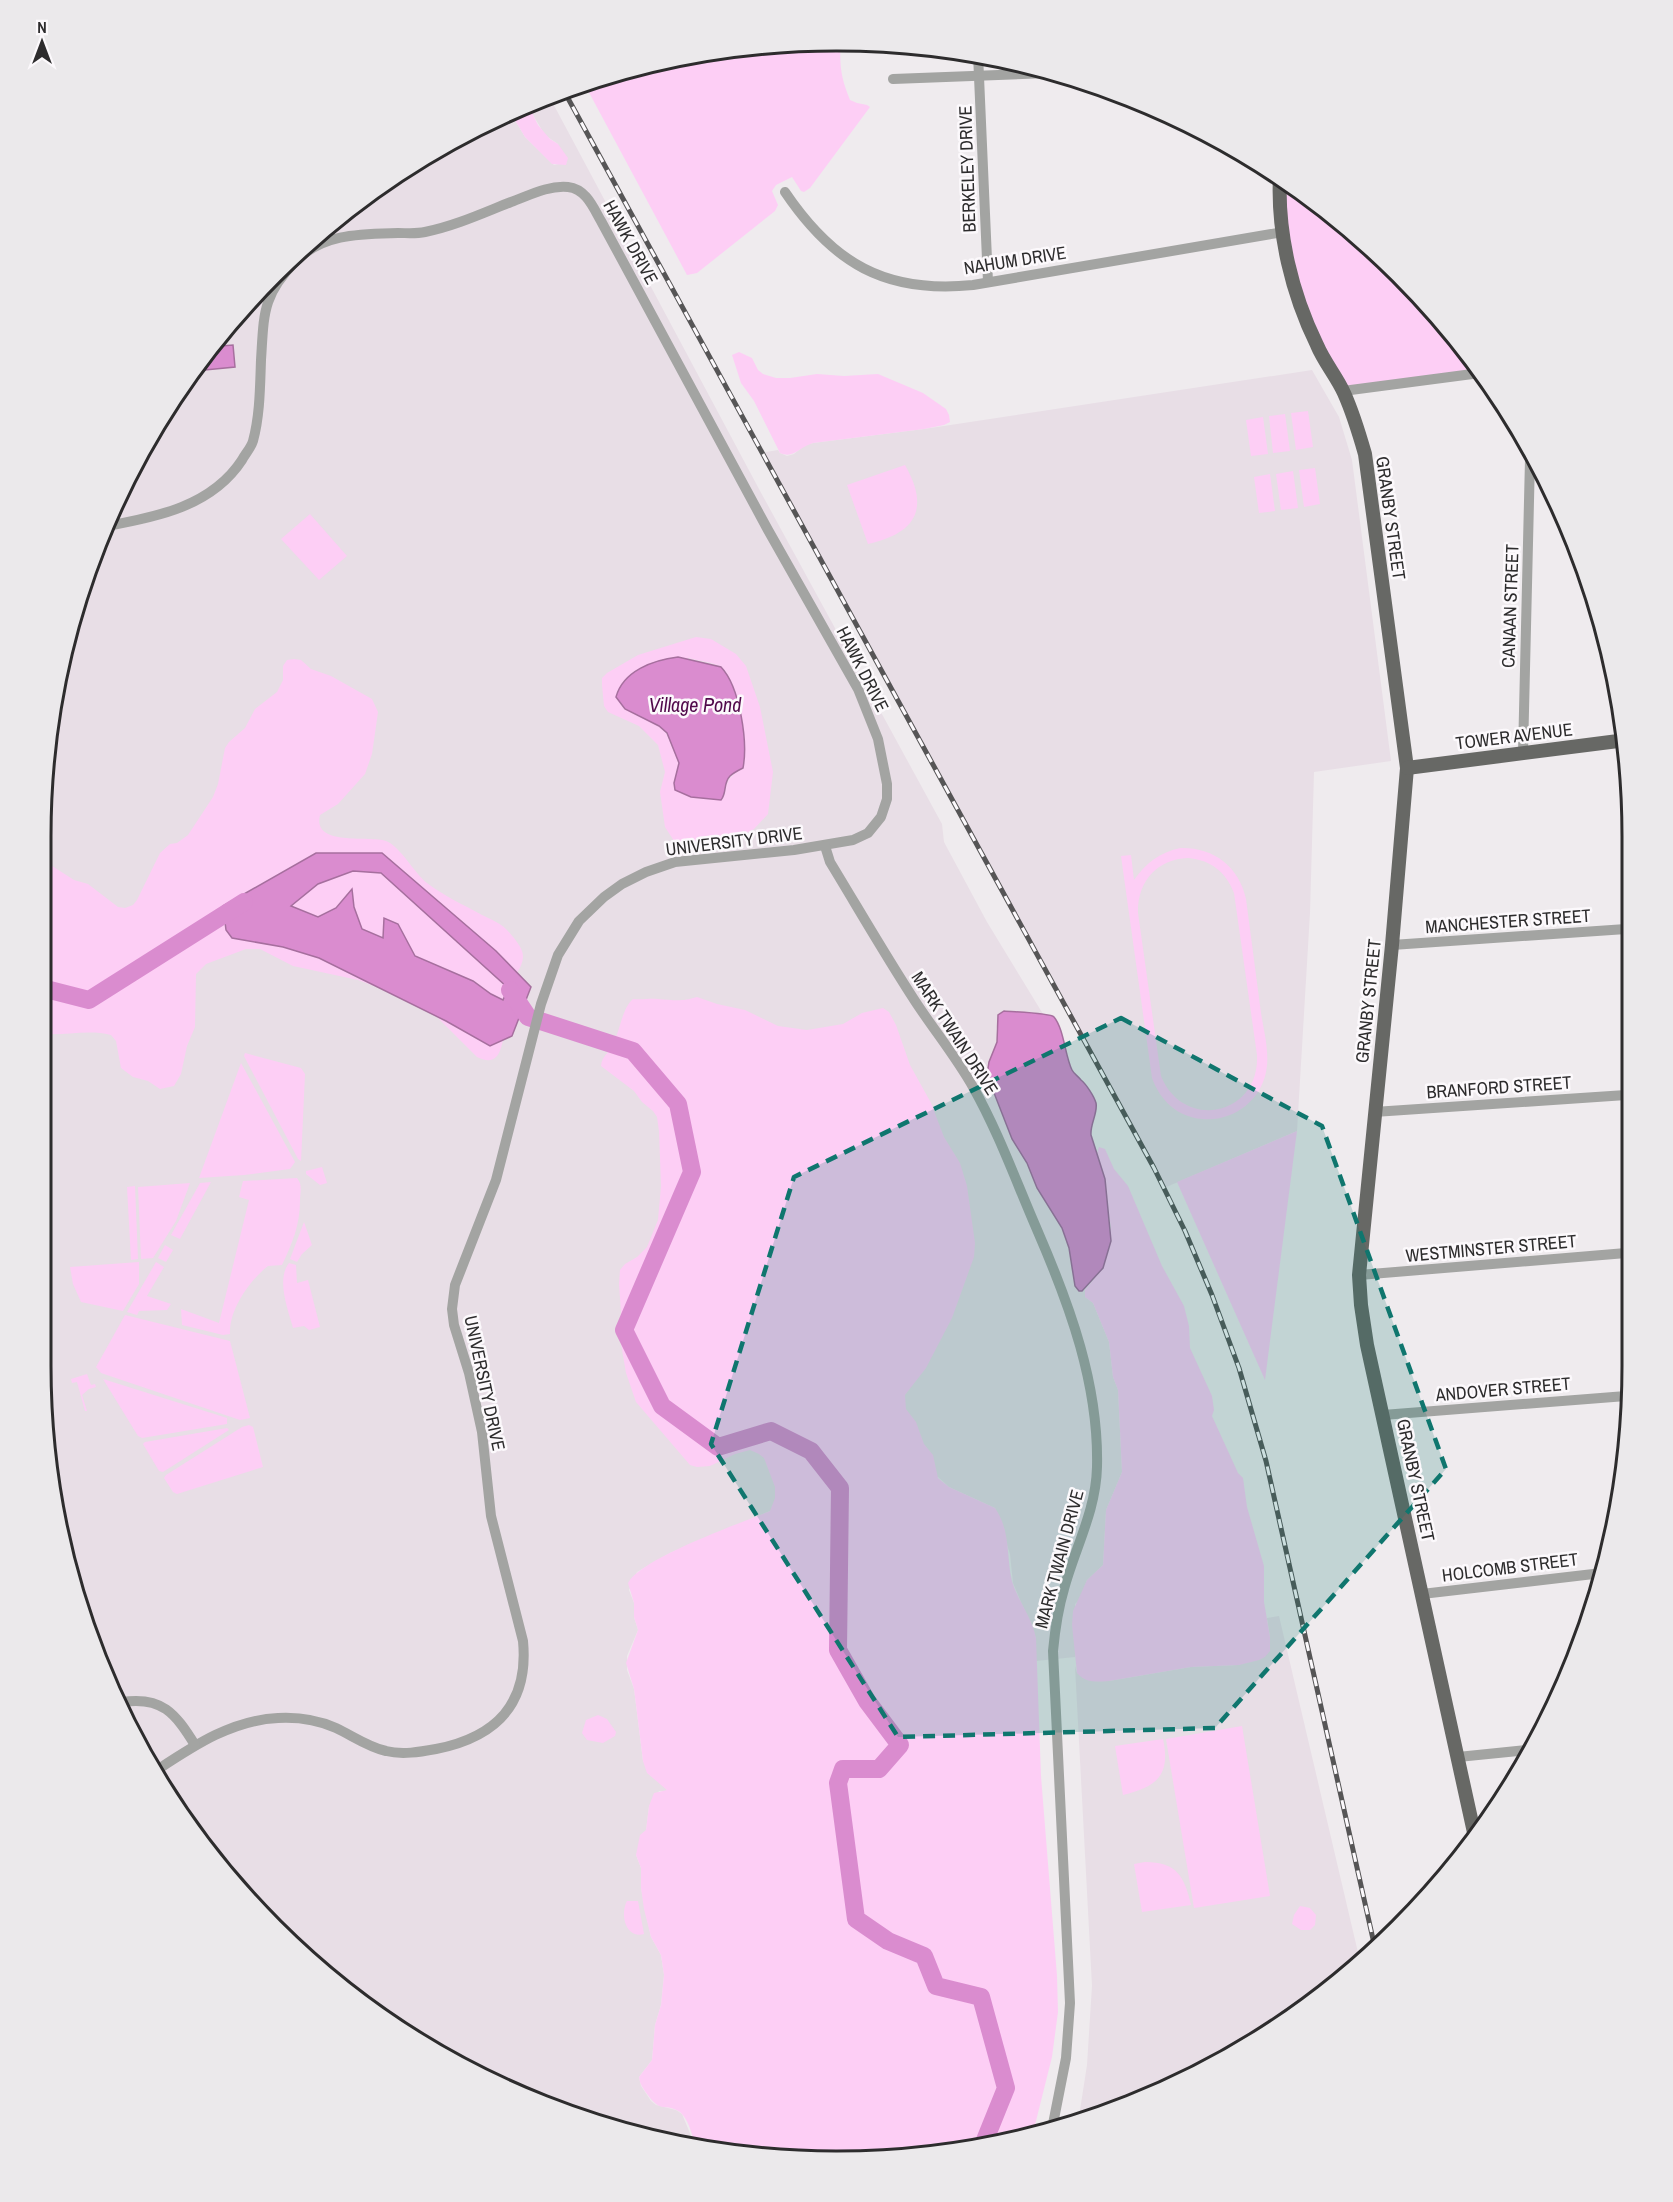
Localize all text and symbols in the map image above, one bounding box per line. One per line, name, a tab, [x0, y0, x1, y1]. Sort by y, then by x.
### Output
north arrow	[12, 12, 72, 72]
text: N	[37, 16, 47, 38]
street label: BERKELEY DRIVE	[952, 105, 982, 233]
street label: HAWK DRIVE	[598, 195, 664, 289]
street label: NAHUM DRIVE	[962, 240, 1068, 280]
street label: GRANBY STREET	[1370, 455, 1412, 581]
street label: CANAAN STREET	[1495, 544, 1525, 668]
street label: HAWK DRIVE	[831, 622, 895, 716]
water label: Village Pond	[649, 691, 742, 718]
street label: TOWER AVENUE	[1454, 716, 1574, 756]
street label: UNIVERSITY DRIVE	[664, 820, 804, 862]
street label: MANCHESTER STREET	[1425, 903, 1591, 939]
street label: GRANBY STREET	[1349, 938, 1387, 1064]
street label: MARK TWAIN DRIVE	[906, 966, 1004, 1100]
street label: BRANFORD STREET	[1426, 1069, 1572, 1105]
street label: WESTMINSTER STREET	[1405, 1228, 1577, 1268]
street label: UNIVERSITY DRIVE	[458, 1313, 512, 1453]
street label: ANDOVER STREET	[1434, 1371, 1571, 1407]
street label: GRANBY STREET	[1391, 1417, 1441, 1543]
street label: MARK TWAIN DRIVE	[1028, 1487, 1090, 1631]
street label: HOLCOMB STREET	[1441, 1546, 1579, 1588]

